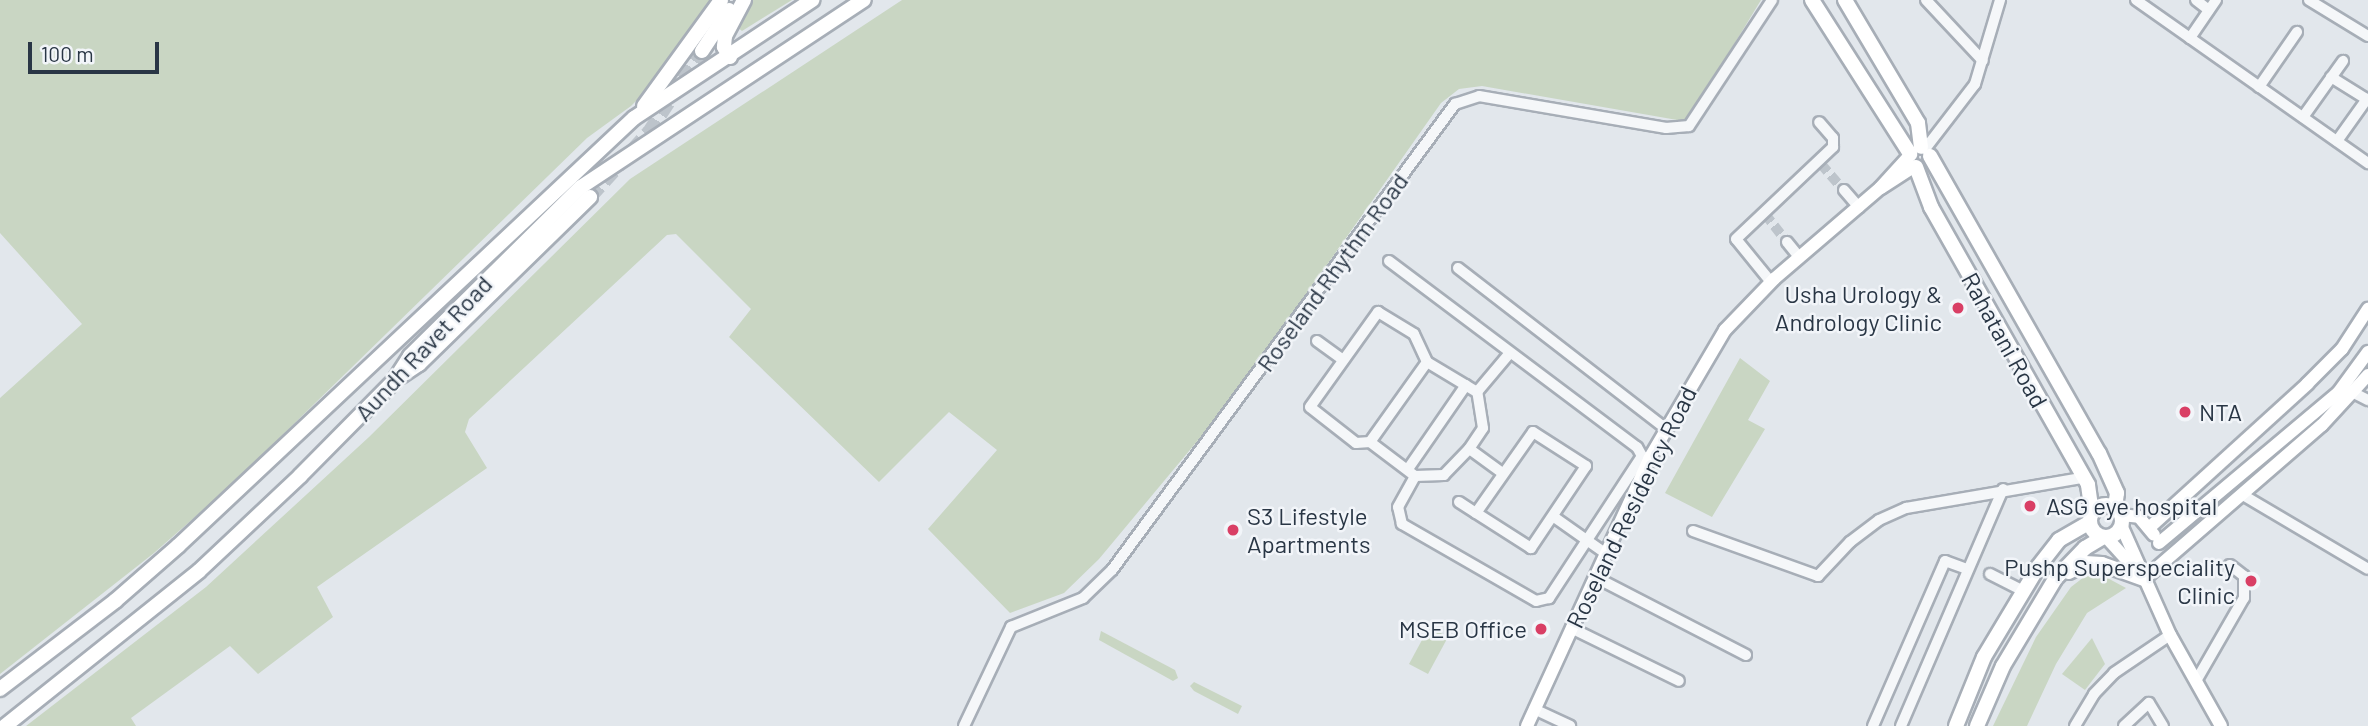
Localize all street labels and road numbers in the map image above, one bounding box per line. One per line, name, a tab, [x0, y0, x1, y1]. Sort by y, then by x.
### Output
street label: Roseland Rhythm Road	[1250, 167, 1414, 377]
street label: Rahatani Road	[1956, 267, 2054, 413]
street label: Aundh Ravet Road	[348, 269, 498, 427]
street label: Roseland Residency Road	[1560, 381, 1702, 633]

